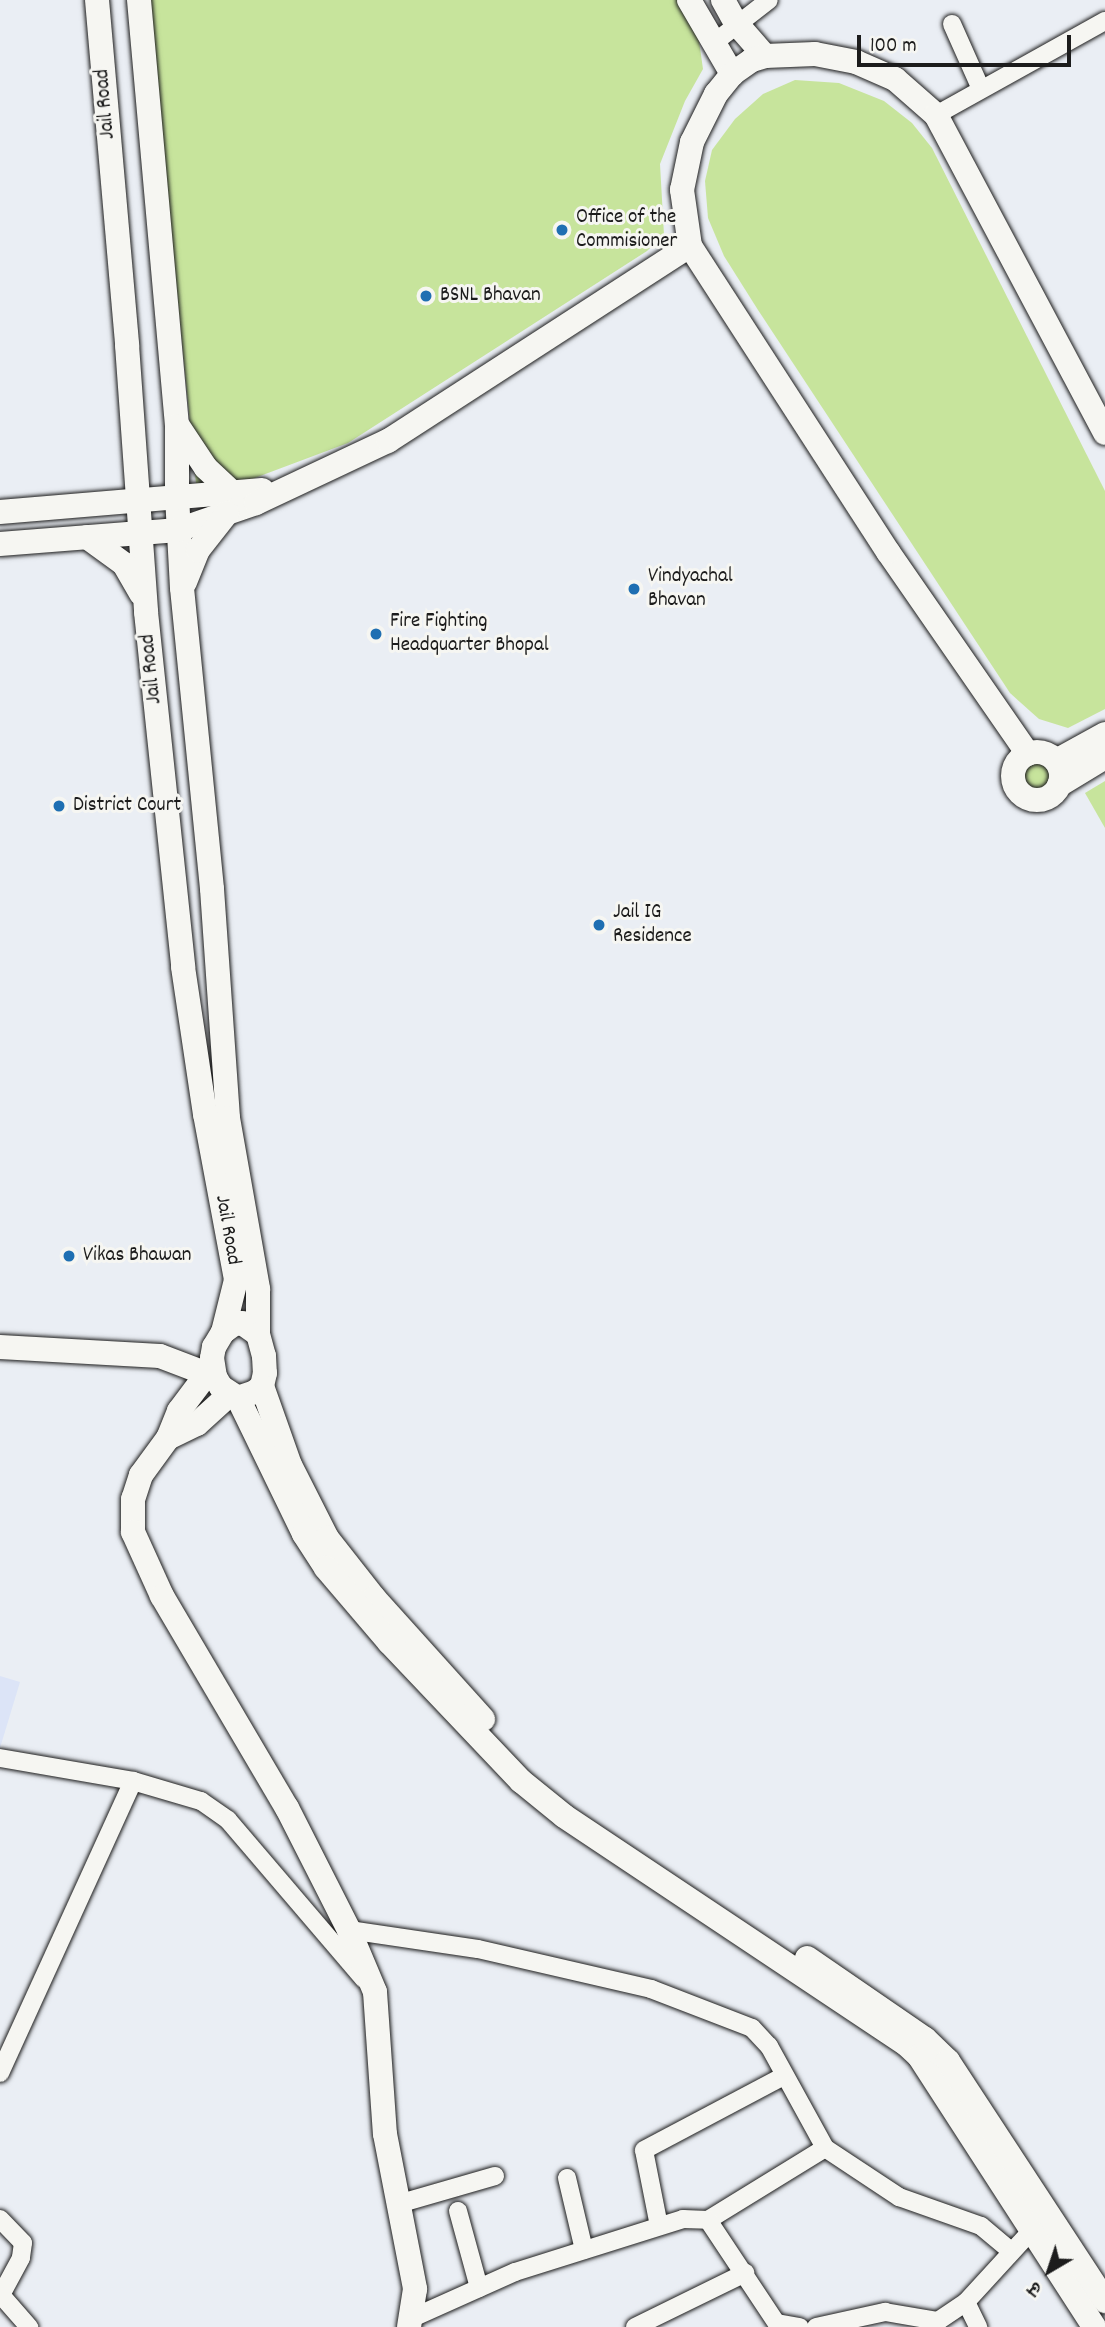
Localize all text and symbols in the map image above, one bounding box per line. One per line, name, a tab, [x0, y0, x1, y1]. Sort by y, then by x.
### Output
scale bar	[860, 21, 1074, 65]
text: 100 m	[870, 32, 917, 62]
street label: Jail Road	[90, 68, 122, 140]
place label: Office of the Commisioner	[576, 205, 677, 255]
marker: Office of the Commisioner	[554, 222, 570, 238]
place label: BSNL Bhavan	[440, 283, 541, 309]
marker: BSNL Bhavan	[418, 288, 434, 304]
place label: Vindyachal Bhavan	[648, 564, 733, 614]
marker: Vindyachal Bhavan	[626, 581, 642, 597]
place label: Fire Fighting Headquarter Bhopal	[390, 609, 549, 659]
marker: Fire Fighting Headquarter Bhopal	[368, 626, 384, 642]
street label: Jail Road	[136, 633, 168, 705]
place label: District Court	[73, 793, 181, 819]
marker: District Court	[51, 798, 67, 814]
place label: Jail IG Residence	[613, 900, 692, 950]
marker: Jail IG Residence	[591, 917, 607, 933]
street label: Jail Road	[208, 1193, 246, 1267]
place label: Vikas Bhawan	[83, 1243, 192, 1269]
marker: Vikas Bhawan	[61, 1248, 77, 1264]
north arrow	[1014, 2236, 1084, 2306]
text: उ	[1023, 2274, 1048, 2302]

